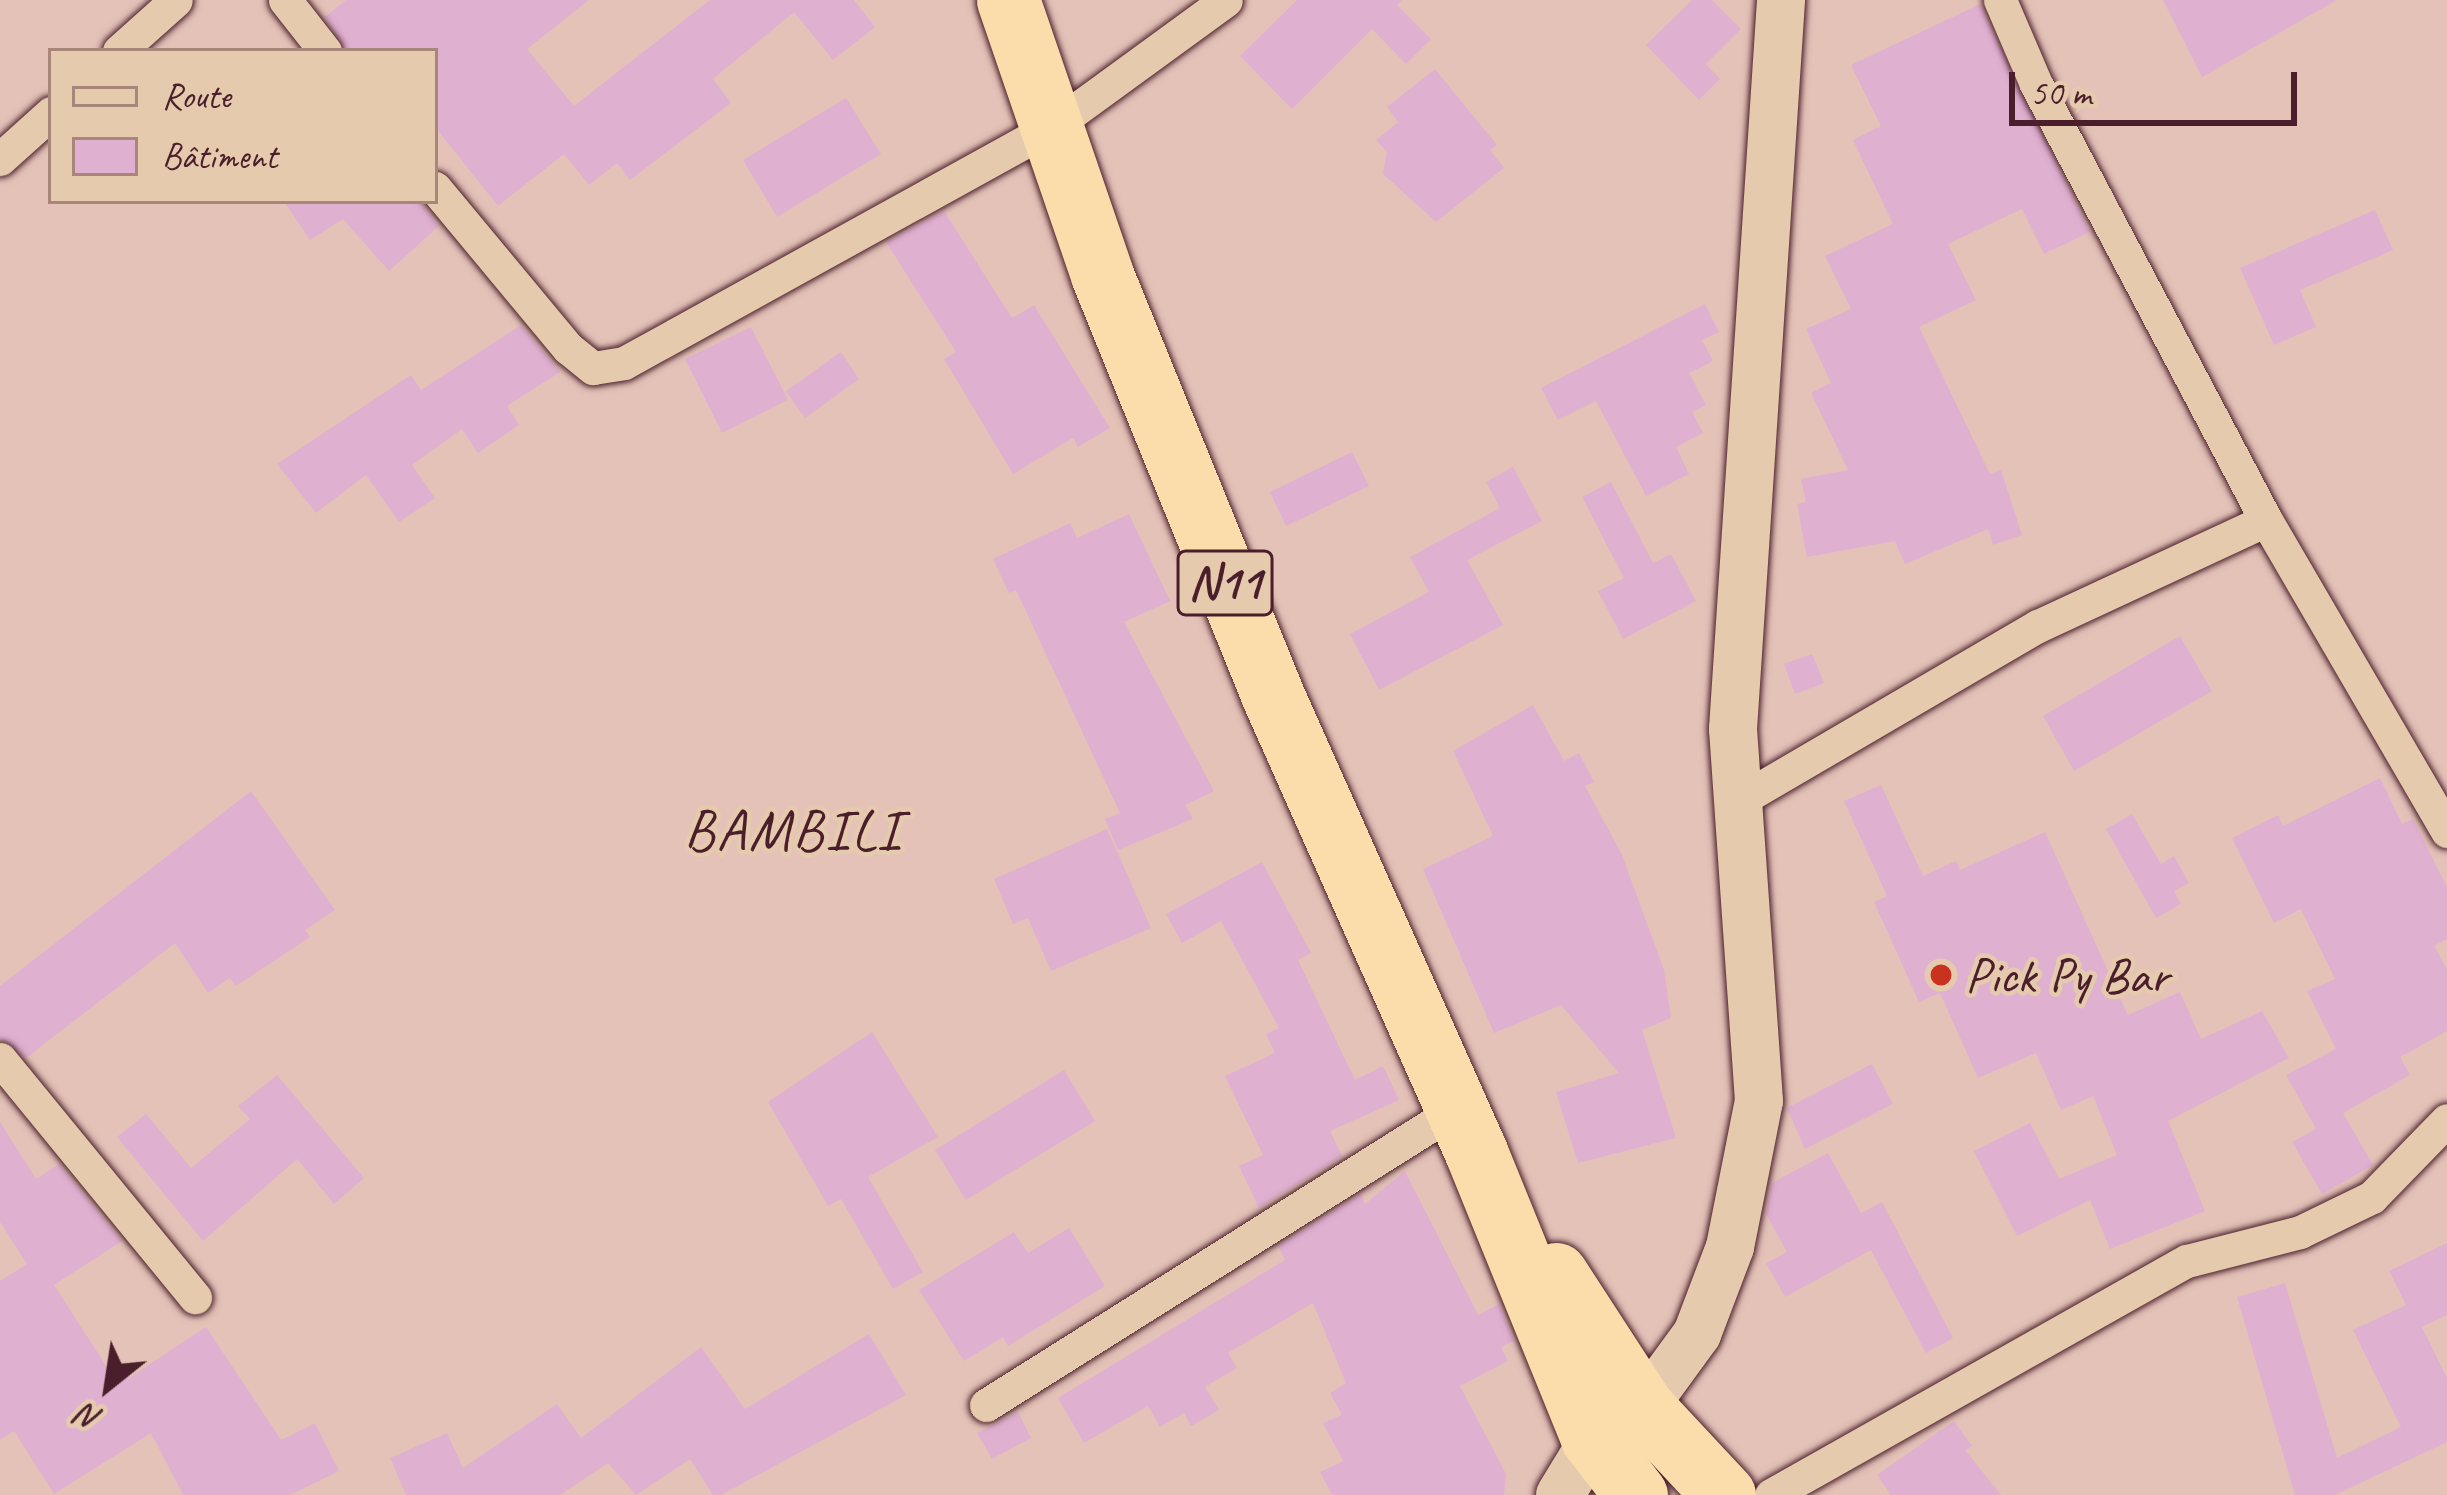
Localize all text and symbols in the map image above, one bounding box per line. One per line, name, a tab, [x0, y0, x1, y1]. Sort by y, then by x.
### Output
legend	[48, 48, 438, 204]
scale bar	[2015, 48, 2303, 122]
text: 50 m	[2030, 70, 2091, 116]
text: Route	[162, 73, 231, 119]
text: Bâtiment	[162, 133, 277, 179]
road number: N11	[1174, 541, 1276, 625]
district label: BAMBILI	[684, 797, 902, 865]
place label: Pick Py Bar	[1965, 944, 2168, 1006]
marker: Pick Py Bar	[1928, 962, 1954, 988]
north arrow	[48, 1327, 168, 1447]
text: N	[71, 1395, 109, 1441]

